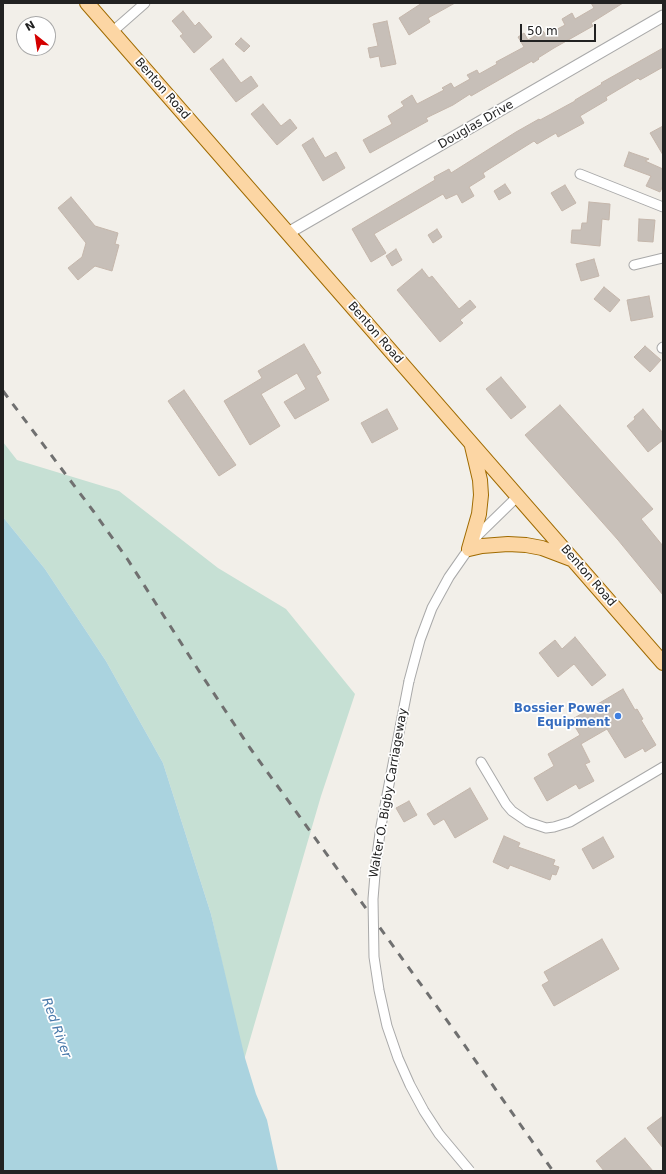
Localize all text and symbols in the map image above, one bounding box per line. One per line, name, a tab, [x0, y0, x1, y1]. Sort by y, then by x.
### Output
north arrow	[16, 16, 56, 56]
scale bar	[522, 16, 598, 42]
text: N	[23, 18, 37, 34]
text: 50 m	[527, 24, 558, 38]
street label: Benton Road	[131, 55, 193, 123]
street label: Douglas Drive	[436, 98, 516, 152]
street label: Benton Road	[344, 299, 406, 367]
street label: Benton Road	[557, 542, 619, 610]
place label: Bossier Power Equipment	[514, 702, 610, 730]
street label: Walter O. Bigby Carriageway	[367, 707, 411, 879]
marker: Bossier Power Equipment	[613, 711, 623, 721]
water label: Red River	[38, 996, 74, 1060]

